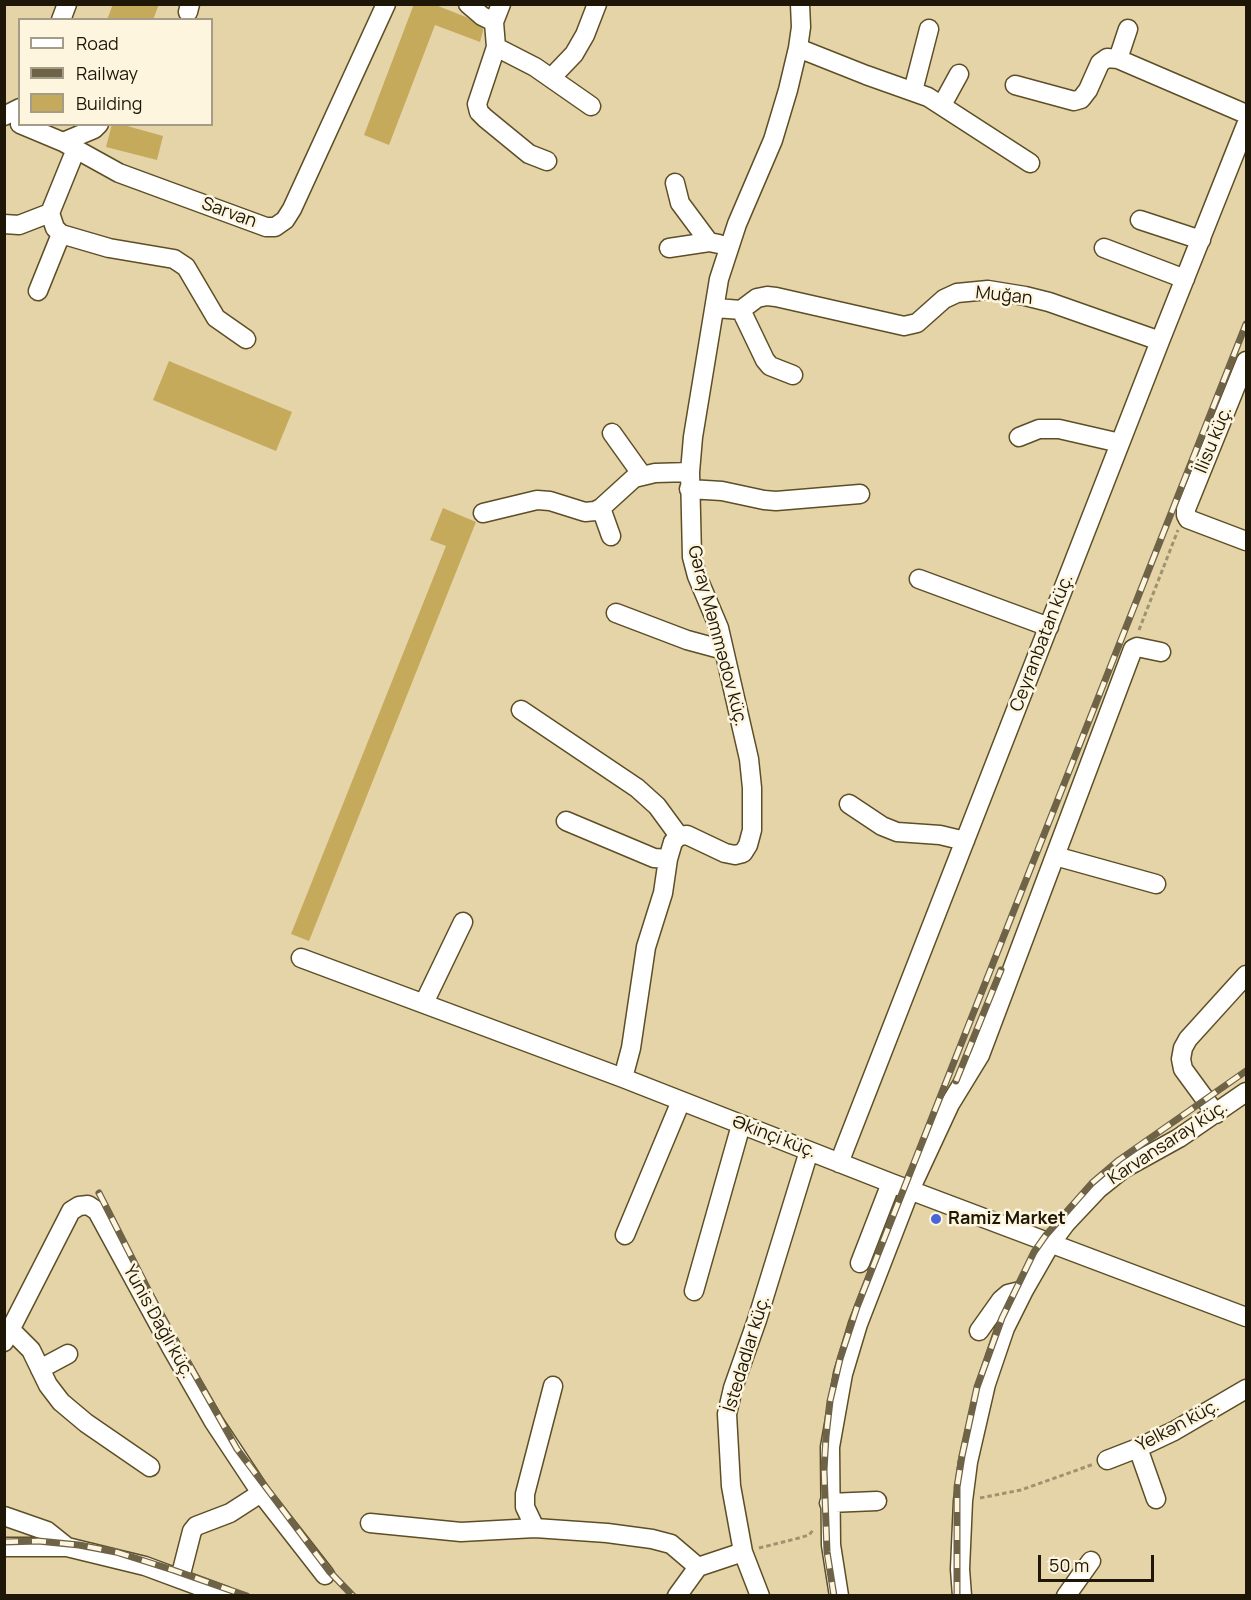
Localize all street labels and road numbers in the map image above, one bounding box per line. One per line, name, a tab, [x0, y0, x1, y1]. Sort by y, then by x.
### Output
street label: Sarvan	[199, 193, 259, 233]
street label: Muğan	[974, 282, 1034, 310]
street label: İlisu küç.	[1191, 403, 1237, 477]
street label: Gəray Məmmədov küç.	[682, 543, 752, 729]
street label: Ceyranbatan küç.	[1006, 571, 1078, 715]
street label: Karvansaray küç.	[1104, 1096, 1232, 1190]
street label: Əkinçi küç.	[729, 1111, 819, 1163]
street label: Yunis Dağlı küç.	[118, 1261, 198, 1383]
street label: İstedadlar küç.	[719, 1293, 775, 1415]
street label: Yelkən küç.	[1133, 1395, 1223, 1457]

